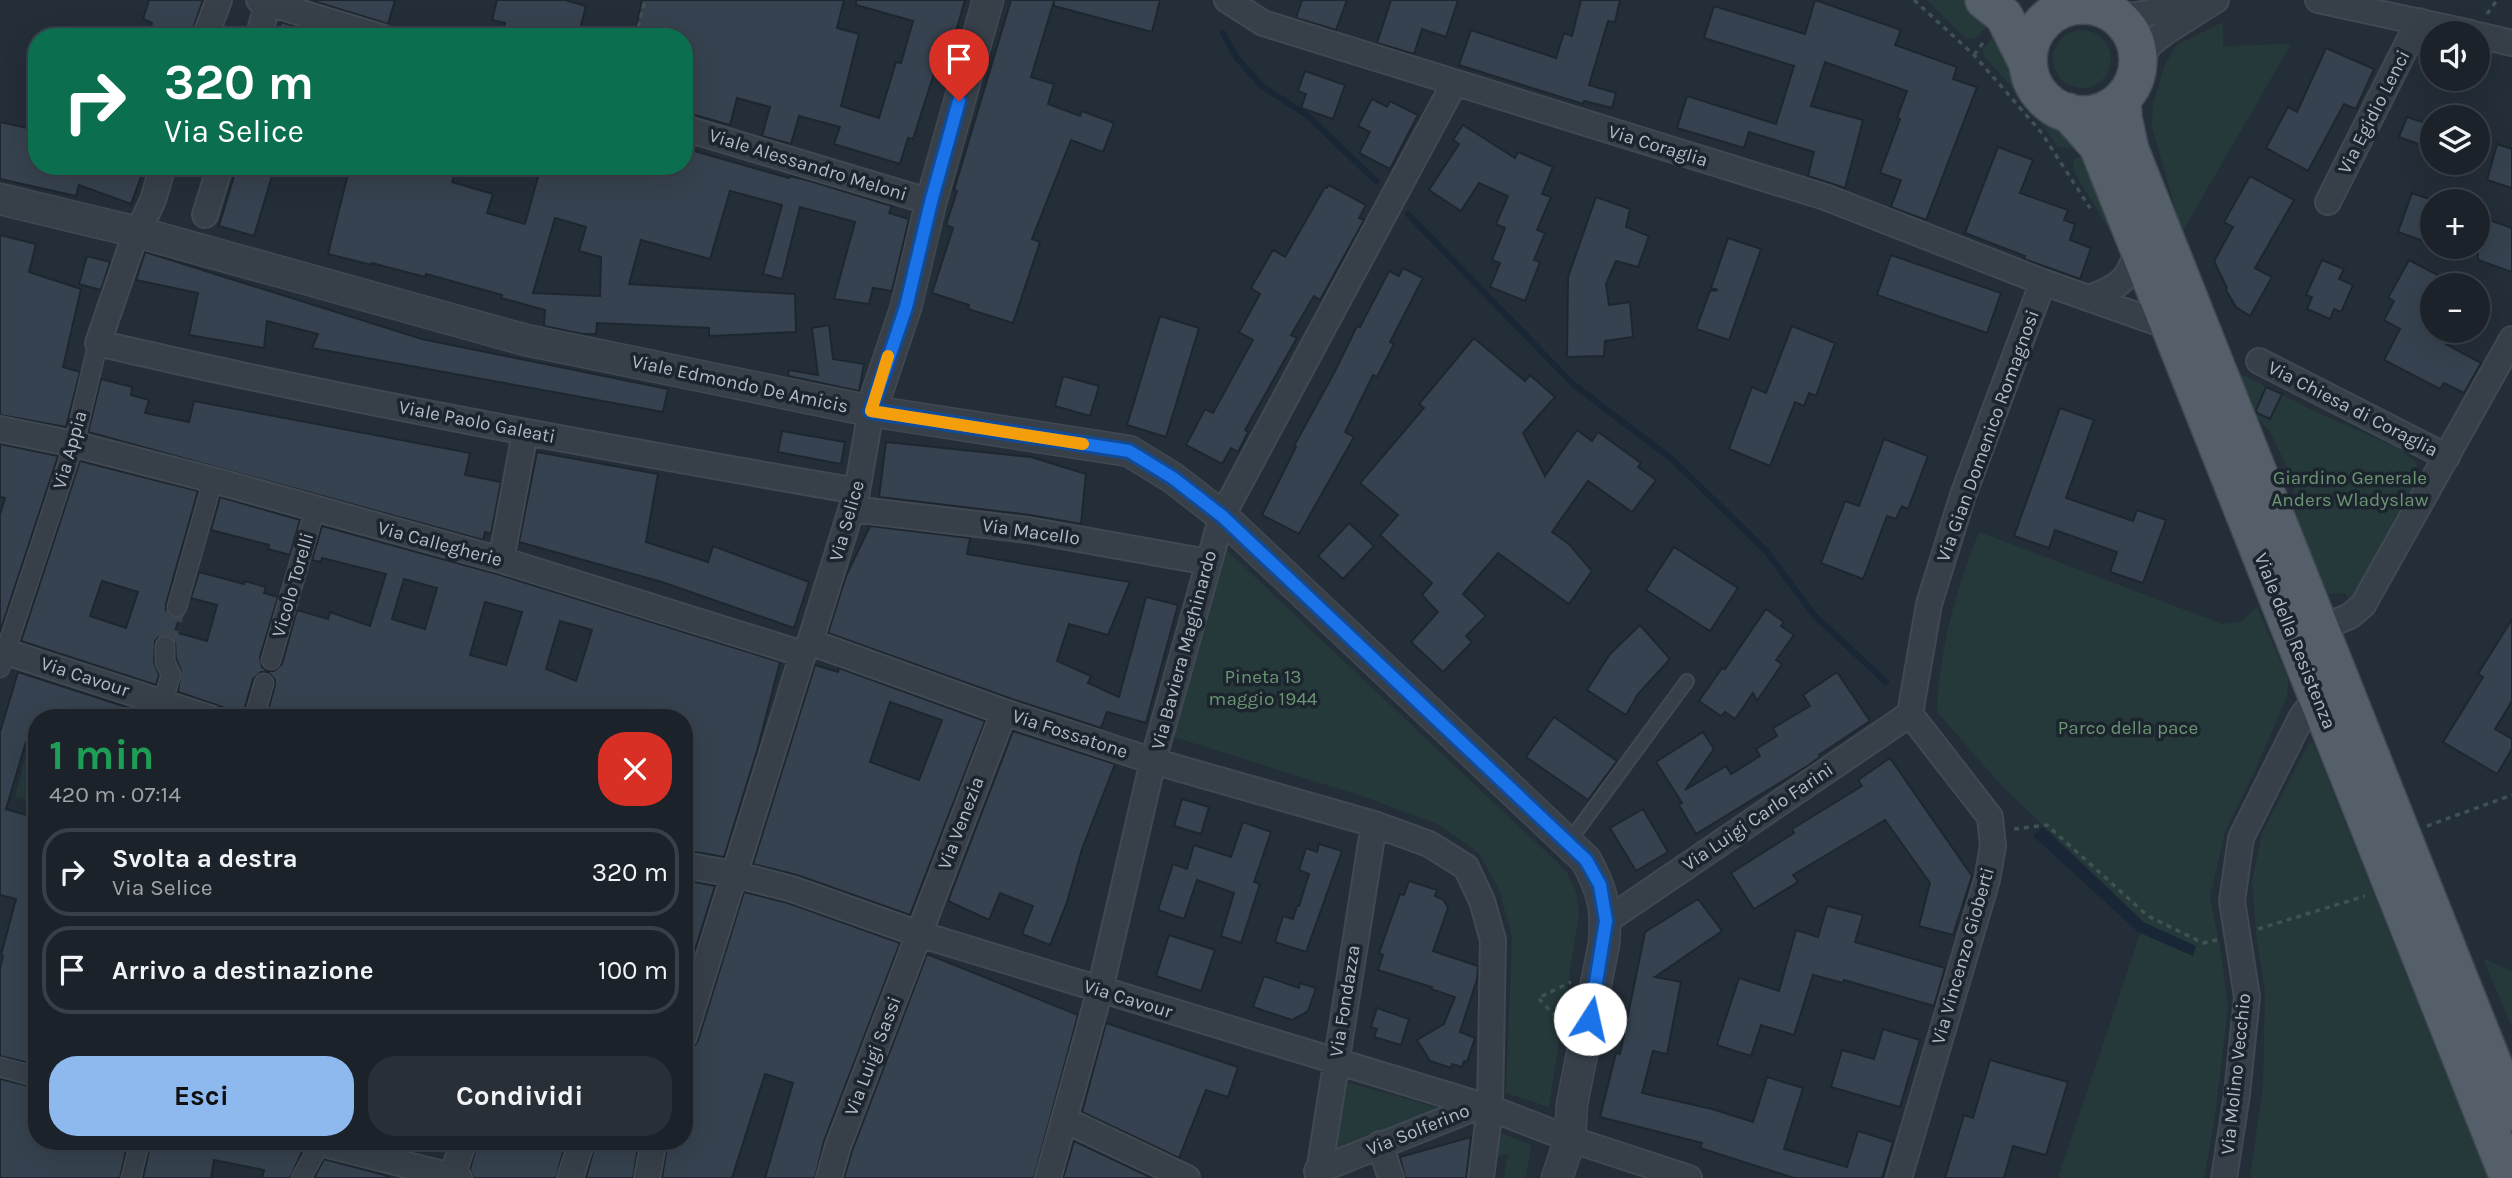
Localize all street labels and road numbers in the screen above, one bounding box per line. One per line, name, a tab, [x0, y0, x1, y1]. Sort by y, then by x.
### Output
street label: Via Egidio Lenci	[2333, 47, 2415, 177]
street label: Via Coraglia	[1606, 120, 1710, 172]
street label: Viale Alessandro Meloni	[706, 124, 910, 206]
street label: Via Gian Domenico Romagnosi	[1932, 307, 2044, 565]
street label: Viale Edmondo De Amicis	[630, 350, 850, 418]
street label: Via Chiesa di Coraglia	[2264, 357, 2442, 461]
street label: Viale Paolo Galeati	[397, 396, 557, 448]
street label: Via Appia	[48, 408, 92, 492]
street label: Via Selice	[825, 478, 869, 564]
street label: Via Macello	[981, 514, 1081, 550]
street label: Via Callegherie	[375, 517, 505, 571]
street label: Vicolo Torelli	[268, 530, 318, 640]
street label: Via Baviera Maghinardo	[1147, 548, 1221, 752]
street label: Viale della Resistenza	[2250, 550, 2340, 732]
street label: Via Cavour	[38, 652, 132, 702]
street label: Via Fossatone	[1009, 705, 1131, 763]
street label: Via Luigi Carlo Farini	[1678, 758, 1838, 876]
street label: Via Venezia	[933, 774, 989, 872]
street label: Via Vincenzo Gioberti	[1927, 865, 1999, 1047]
street label: Via Fondazza	[1325, 944, 1365, 1058]
street label: Via Cavour	[1081, 975, 1175, 1023]
street label: Via Molino Vecchio	[2217, 992, 2255, 1156]
street label: Via Luigi Sassi	[840, 993, 906, 1119]
street label: Via Solferino	[1363, 1099, 1473, 1161]

